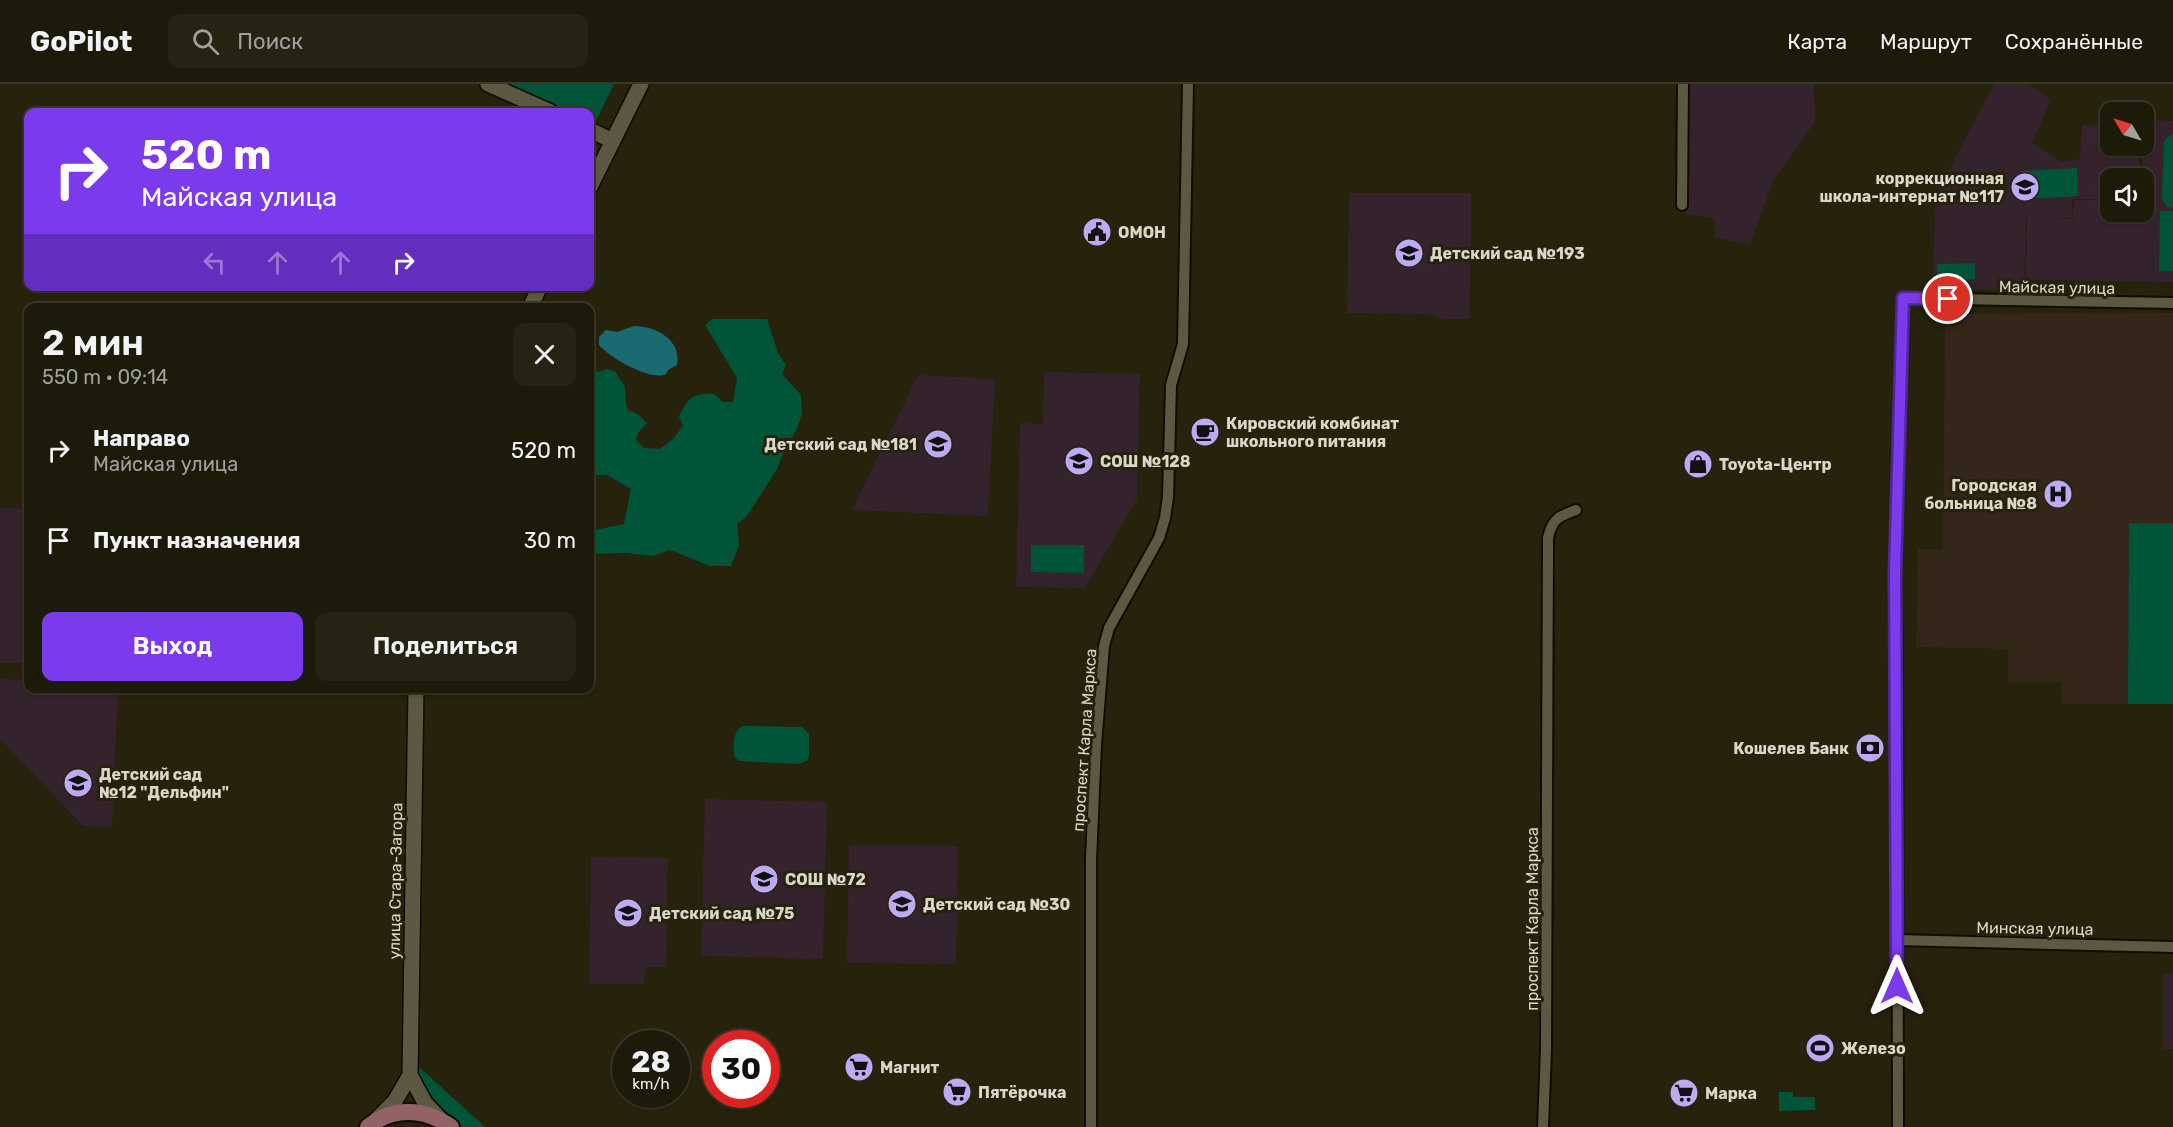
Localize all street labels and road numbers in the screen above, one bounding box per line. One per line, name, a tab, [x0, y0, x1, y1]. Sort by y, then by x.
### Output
street label: Майская улица	[1999, 277, 2115, 298]
street label: проспект Карла Маркса	[1069, 648, 1100, 832]
street label: улица Стара-Загора	[385, 802, 406, 960]
street label: проспект Карла Маркса	[1523, 827, 1542, 1011]
street label: Минская улица	[1976, 918, 2094, 939]

